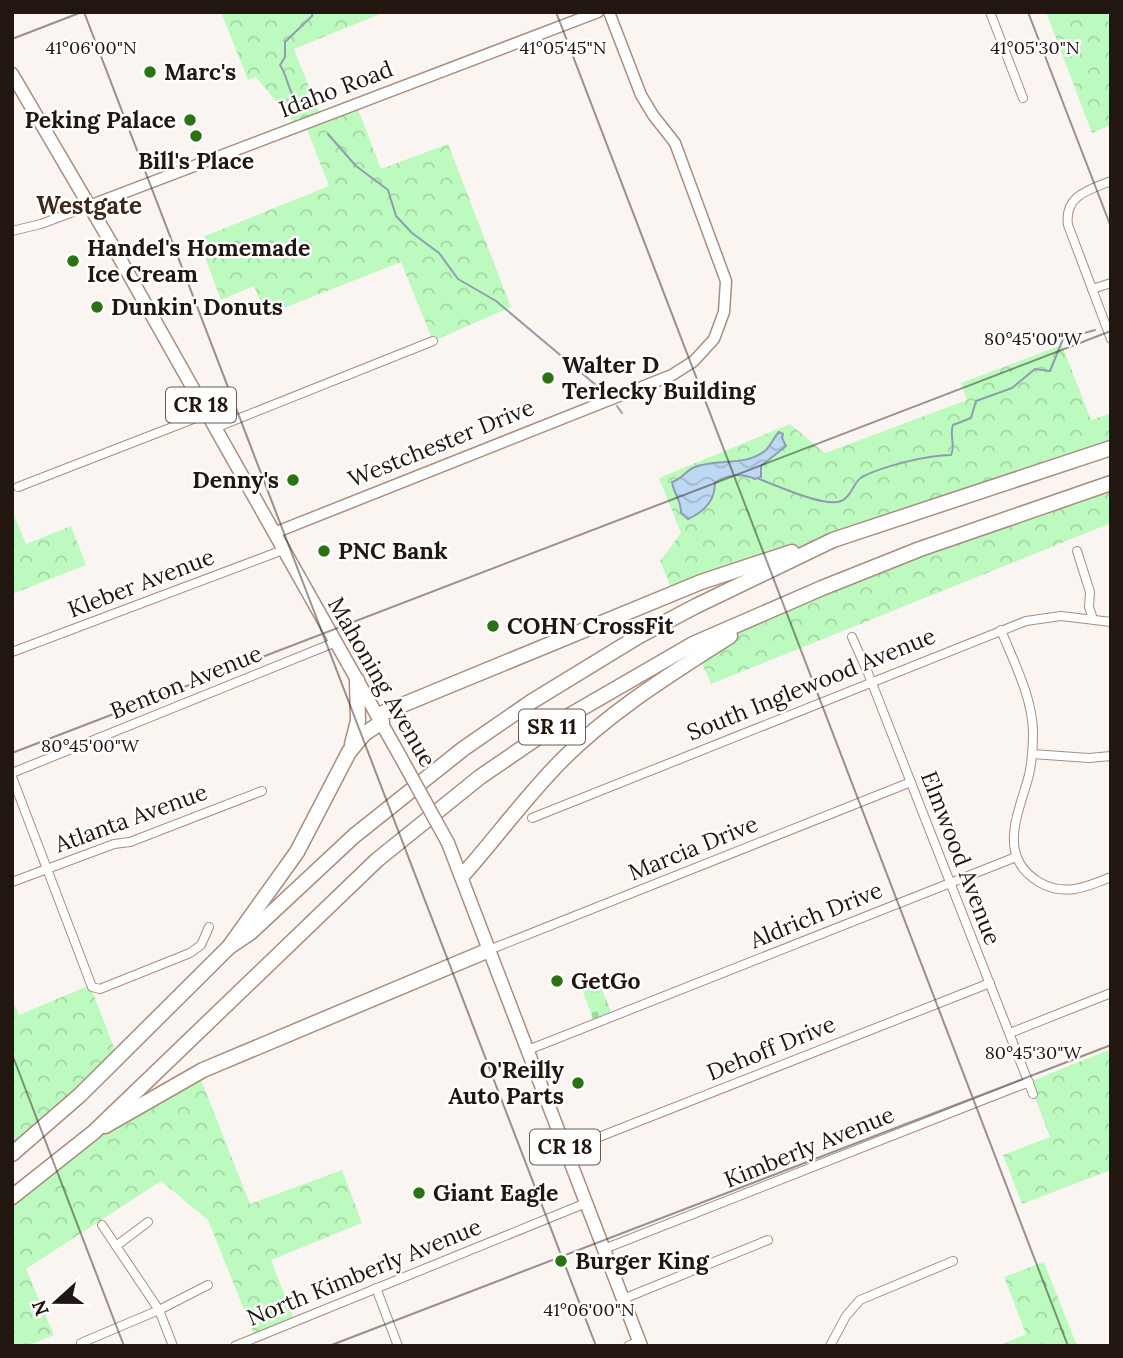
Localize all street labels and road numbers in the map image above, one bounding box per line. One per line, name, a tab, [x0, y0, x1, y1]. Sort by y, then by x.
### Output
street label: Idaho Road	[275, 54, 397, 123]
road number: CR 18	[166, 388, 236, 422]
street label: Westchester Drive	[344, 392, 538, 493]
street label: Kleber Avenue	[64, 541, 218, 624]
street label: Mahoning Avenue	[322, 592, 443, 772]
street label: South Inglewood Avenue	[682, 620, 939, 747]
street label: Benton Avenue	[106, 638, 266, 725]
road number: SR 11	[519, 710, 585, 744]
street label: Elmwood Avenue	[915, 767, 1008, 949]
street label: Atlanta Avenue	[50, 777, 211, 859]
street label: Marcia Drive	[624, 808, 762, 887]
street label: Aldrich Drive	[744, 875, 886, 955]
street label: Dehoff Drive	[702, 1009, 839, 1086]
street label: Kimberly Avenue	[720, 1099, 898, 1194]
road number: CR 18	[530, 1130, 600, 1164]
street label: North Kimberly Avenue	[242, 1211, 485, 1332]

